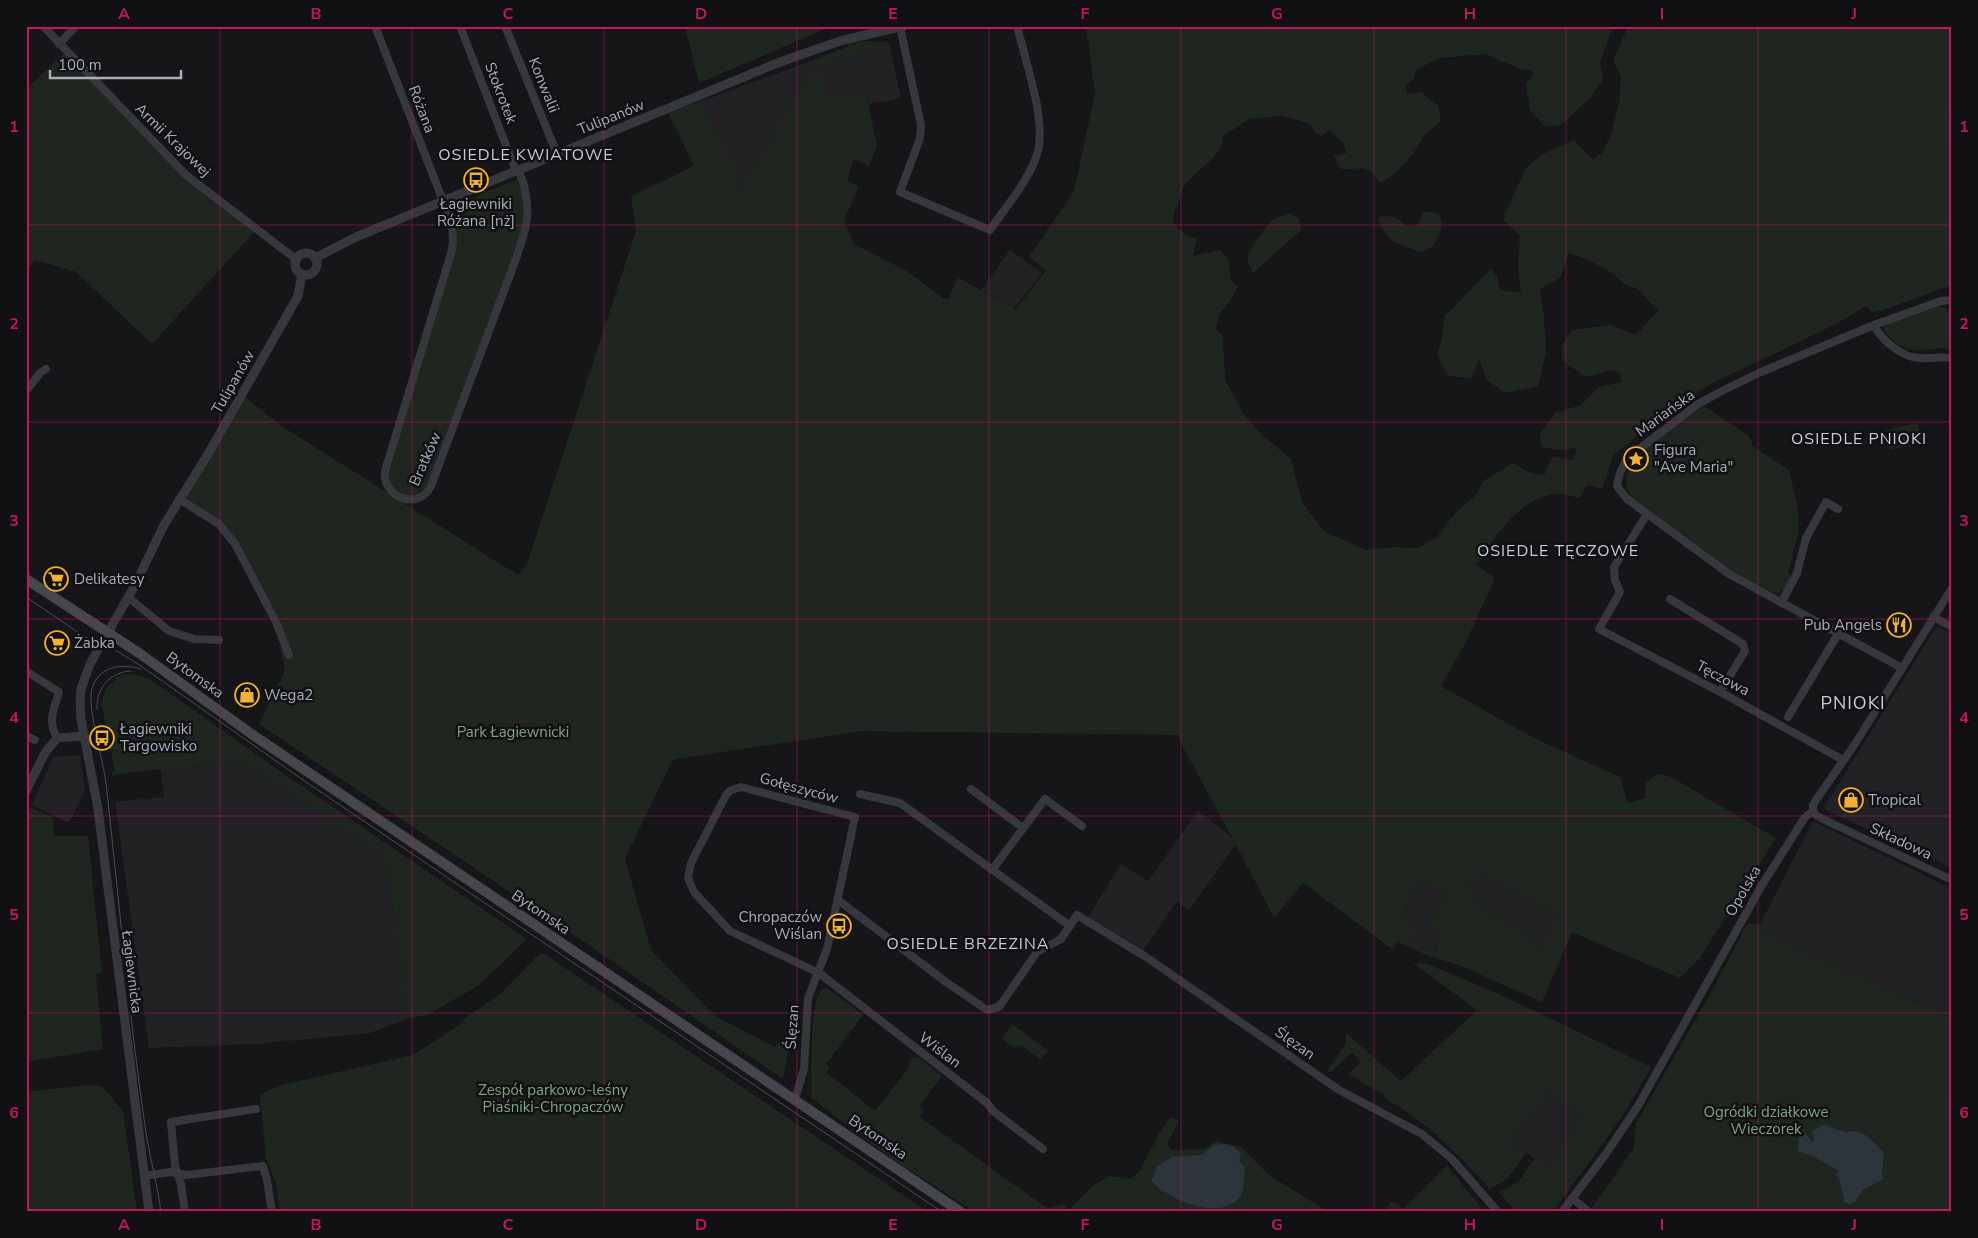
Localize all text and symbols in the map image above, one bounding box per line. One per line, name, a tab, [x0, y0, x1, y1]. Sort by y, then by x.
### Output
text: A	[118, 3, 130, 25]
text: B	[310, 3, 322, 25]
text: C	[503, 3, 514, 25]
text: D	[695, 3, 707, 25]
text: E	[888, 3, 898, 25]
text: F	[1081, 3, 1090, 25]
text: G	[1271, 3, 1283, 25]
text: H	[1464, 3, 1476, 25]
text: I	[1660, 3, 1664, 25]
text: J	[1850, 3, 1857, 25]
scale bar	[50, 48, 181, 80]
street label: Konwalii	[524, 54, 564, 116]
text: 100 m	[58, 55, 102, 75]
street label: Stokrotek	[480, 59, 522, 127]
street label: Różana	[404, 82, 440, 136]
street label: Tulipanów	[575, 94, 648, 139]
street label: Armii Krajowej	[131, 99, 215, 181]
text: 1	[9, 116, 19, 138]
text: 1	[1959, 116, 1969, 138]
district label: OSIEDLE KWIATOWE	[438, 144, 614, 166]
bus stop icon: Łagiewniki Różana [nż]	[463, 167, 489, 193]
place label: Łagiewniki Różana [nż]	[437, 194, 515, 231]
text: 2	[9, 313, 19, 335]
text: 2	[1959, 313, 1969, 335]
street label: Tulipanów	[207, 346, 259, 417]
street label: Mariańska	[1631, 385, 1699, 441]
district label: OSIEDLE PNIOKI	[1791, 428, 1927, 450]
street label: Bratków	[404, 429, 446, 489]
place label: Figura "Ave Maria"	[1654, 440, 1733, 477]
place icon: Figura "Ave Maria"	[1623, 446, 1649, 472]
text: 3	[9, 510, 19, 532]
text: 3	[1959, 510, 1969, 532]
district label: OSIEDLE TĘCZOWE	[1477, 540, 1639, 562]
supermarket icon: Delikatesy	[43, 566, 69, 592]
place label: Delikatesy	[74, 569, 145, 589]
restaurant icon: Pub Angels	[1886, 612, 1912, 638]
place label: Pub Angels	[1804, 615, 1882, 635]
supermarket icon: Żabka	[44, 630, 70, 656]
place label: Żabka	[74, 633, 115, 653]
street label: Bytomska	[162, 647, 228, 703]
street label: Tęczowa	[1693, 655, 1753, 701]
shop icon: Wega2	[234, 682, 260, 708]
place label: Wega2	[264, 685, 313, 705]
district label: PNIOKI	[1821, 691, 1886, 715]
text: 4	[9, 707, 19, 729]
text: 4	[1959, 707, 1969, 729]
place label: Łagiewniki Targowisko	[119, 719, 197, 756]
park label: Park Łagiewnicki	[457, 722, 569, 742]
bus stop icon: Łagiewniki Targowisko	[89, 725, 115, 751]
street label: Gołęszyców	[757, 768, 841, 808]
shop icon: Tropical	[1838, 787, 1864, 813]
place label: Tropical	[1868, 790, 1922, 810]
street label: Składowa	[1867, 818, 1935, 864]
street label: Opolska	[1720, 862, 1766, 920]
street label: Bytomska	[508, 885, 574, 939]
text: 5	[9, 904, 19, 926]
text: 5	[1959, 904, 1969, 926]
place label: Chropaczów Wiślan	[738, 907, 822, 944]
bus stop icon: Chropaczów Wiślan	[826, 913, 852, 939]
street label: Łagiewnicka	[117, 929, 147, 1015]
district label: OSIEDLE BRZEZINA	[887, 933, 1049, 955]
street label: Ślęzan	[779, 1004, 804, 1050]
street label: Ślęzan	[1271, 1021, 1320, 1064]
street label: Wiślan	[915, 1028, 965, 1072]
park label: Zespół parkowo-leśny Piaśniki-Chropaczów	[478, 1080, 628, 1117]
text: 6	[9, 1102, 19, 1124]
park label: Ogródki działkowe Wieczorek	[1703, 1102, 1829, 1139]
text: 6	[1959, 1102, 1969, 1124]
street label: Bytomska	[845, 1110, 911, 1164]
text: A	[118, 1214, 130, 1236]
text: B	[310, 1214, 322, 1236]
text: C	[503, 1214, 514, 1236]
text: D	[695, 1214, 707, 1236]
text: E	[888, 1214, 898, 1236]
text: F	[1081, 1214, 1090, 1236]
text: G	[1271, 1214, 1283, 1236]
text: H	[1464, 1214, 1476, 1236]
text: I	[1660, 1214, 1664, 1236]
text: J	[1850, 1214, 1857, 1236]

